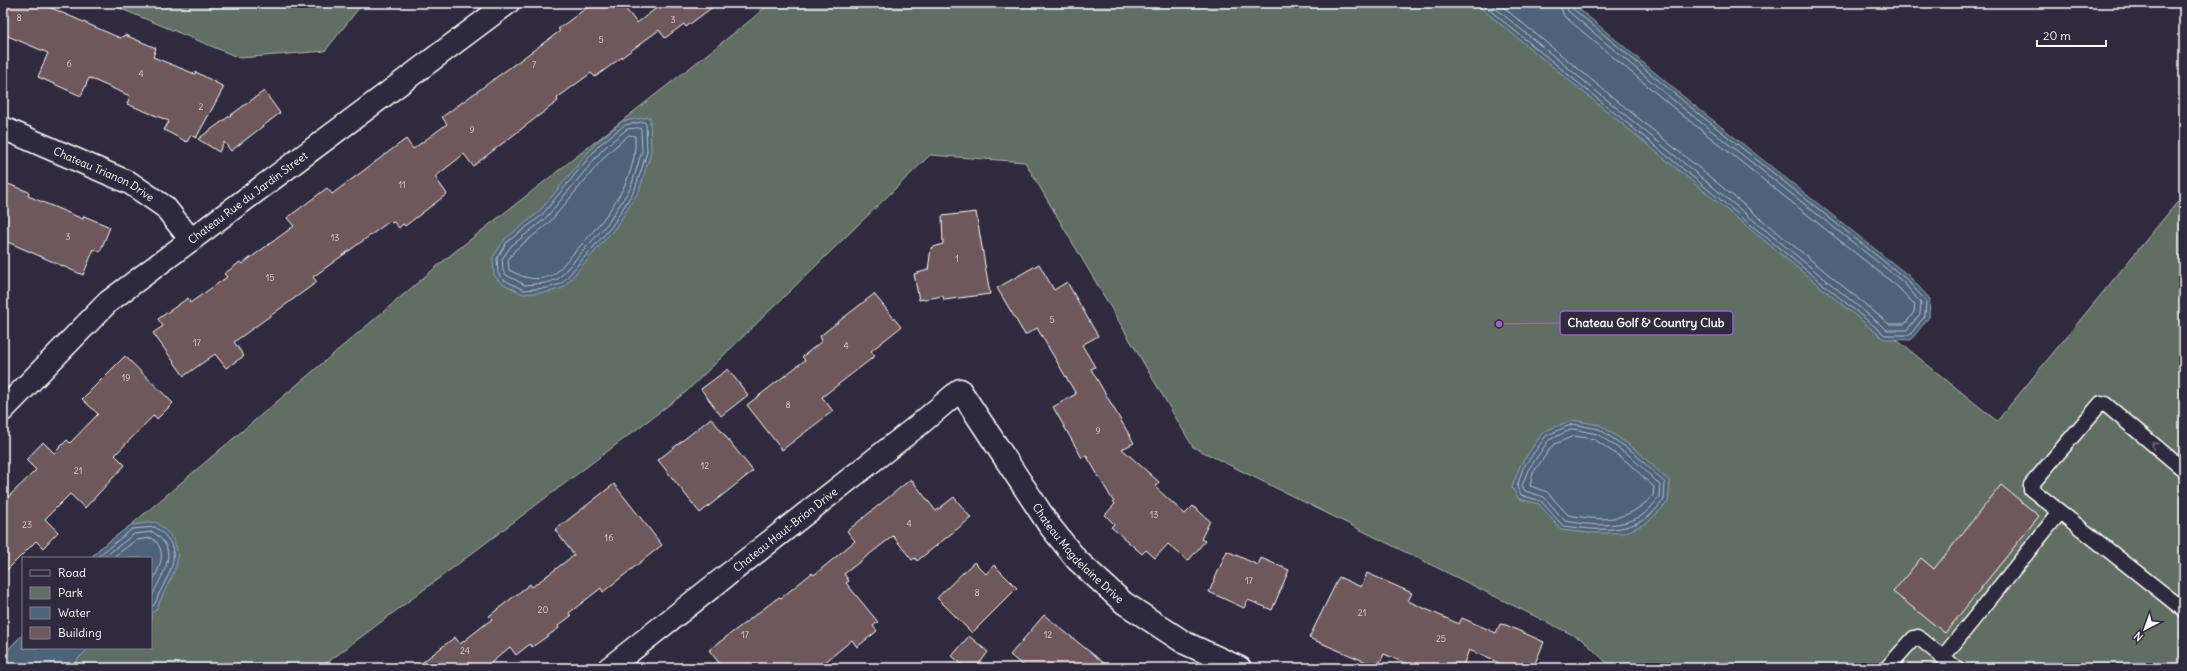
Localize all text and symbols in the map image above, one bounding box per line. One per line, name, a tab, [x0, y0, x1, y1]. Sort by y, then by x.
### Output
house number: 8	[16, 12, 22, 23]
house number: 3	[670, 14, 676, 25]
scale bar	[2037, 22, 2106, 48]
text: 20 m	[2043, 28, 2071, 43]
house number: 5	[598, 34, 604, 45]
house number: 6	[66, 58, 72, 69]
house number: 7	[532, 59, 537, 70]
house number: 4	[138, 68, 144, 79]
house number: 2	[199, 101, 204, 112]
house number: 9	[469, 124, 475, 135]
street label: Chateau Trianon Drive	[51, 144, 157, 205]
street label: Chateau Rue du Jardin Street	[185, 148, 310, 247]
house number: 11	[398, 179, 406, 190]
house number: 3	[65, 231, 71, 242]
house number: 13	[331, 232, 339, 243]
house number: 1	[955, 253, 959, 264]
house number: 15	[266, 272, 274, 283]
callout: Chateau Golf & Country Club	[1560, 311, 1733, 335]
house number: 5	[1049, 314, 1055, 325]
text: Chateau Golf & Country Club	[1568, 315, 1725, 331]
house number: 17	[193, 337, 202, 348]
house number: 4	[843, 340, 849, 351]
house number: 19	[122, 372, 130, 383]
house number: 8	[785, 399, 791, 410]
house number: 9	[1095, 425, 1101, 436]
one-way arrow	[2152, 442, 2159, 449]
house number: 12	[701, 460, 709, 471]
house number: 21	[74, 465, 82, 476]
street label: Chateau Haut-Brion Drive	[730, 484, 840, 575]
street label: Chateau Magdelaine Drive	[1030, 500, 1127, 606]
house number: 13	[1150, 509, 1158, 520]
house number: 4	[906, 518, 912, 529]
house number: 23	[22, 519, 32, 530]
house number: 16	[605, 532, 613, 543]
legend	[22, 557, 152, 649]
text: Road	[58, 565, 86, 580]
house number: 17	[1245, 575, 1254, 586]
text: Park	[58, 585, 83, 600]
house number: 8	[974, 587, 980, 598]
house number: 20	[538, 604, 549, 615]
text: Water	[58, 605, 91, 620]
house number: 21	[1358, 607, 1366, 618]
north arrow	[2125, 609, 2165, 649]
text: Building	[58, 625, 102, 640]
house number: 17	[741, 629, 750, 640]
house number: 12	[1044, 629, 1052, 640]
text: N	[2131, 629, 2146, 644]
house number: 25	[1436, 633, 1446, 644]
house number: 24	[460, 645, 470, 656]

